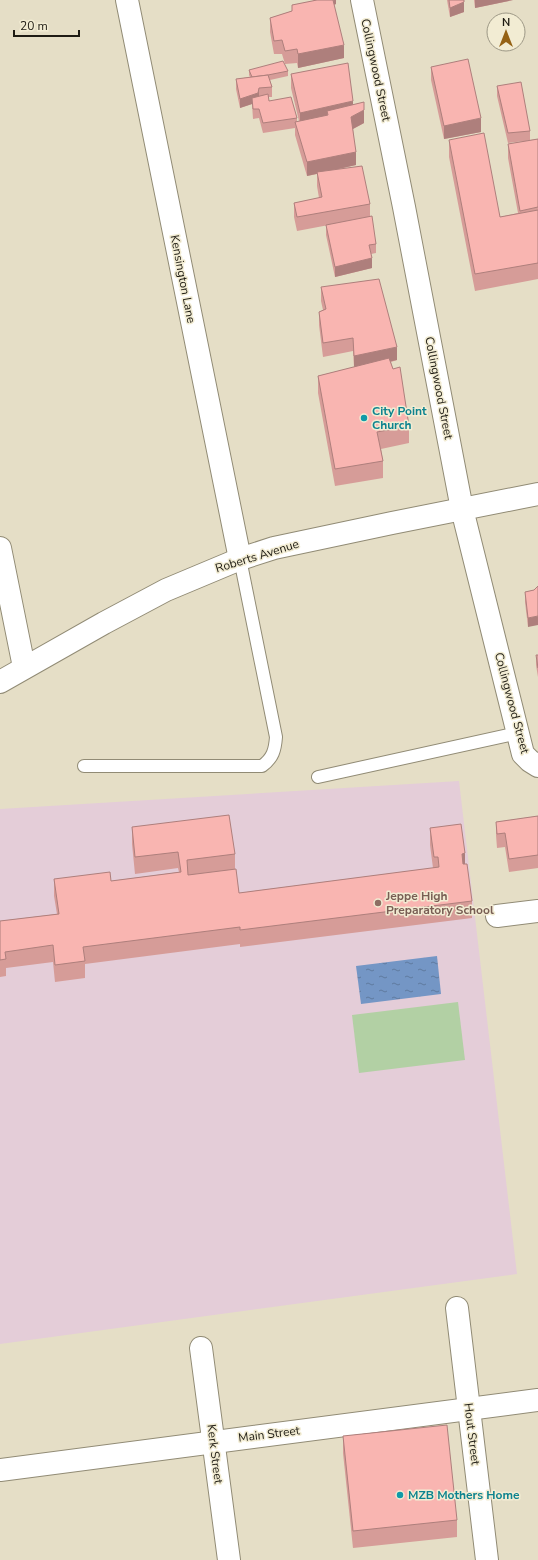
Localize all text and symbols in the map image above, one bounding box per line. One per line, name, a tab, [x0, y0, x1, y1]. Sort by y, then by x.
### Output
scale bar	[14, 12, 79, 38]
north arrow	[486, 12, 526, 52]
text: N	[502, 15, 510, 30]
street label: Collingwood Street	[357, 17, 395, 123]
text: 20 m	[20, 18, 48, 34]
street label: Kensington Lane	[167, 233, 199, 325]
street label: Collingwood Street	[421, 335, 457, 441]
place label: City Point Church	[372, 403, 427, 433]
marker: City Point Church	[359, 413, 369, 423]
street label: Roberts Avenue	[213, 536, 301, 576]
street label: Collingwood Street	[491, 651, 533, 756]
place label: Jeppe High Preparatory School	[385, 888, 494, 918]
marker: Jeppe High Preparatory School	[373, 898, 383, 908]
street label: Hout Street	[460, 1402, 484, 1467]
street label: Main Street	[237, 1422, 302, 1446]
street label: Kerk Street	[203, 1423, 227, 1485]
place label: MZB Mothers Home	[408, 1487, 520, 1503]
marker: MZB Mothers Home	[395, 1490, 405, 1500]

